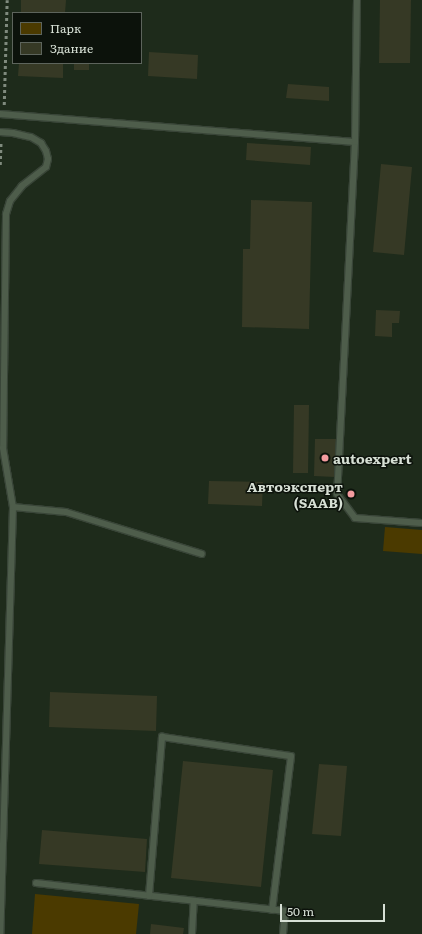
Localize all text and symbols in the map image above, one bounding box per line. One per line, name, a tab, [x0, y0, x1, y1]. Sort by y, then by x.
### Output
legend	[12, 12, 142, 64]
text: Парк	[50, 19, 81, 37]
text: Здание	[50, 39, 93, 57]
place label: autoexpert	[333, 450, 412, 466]
marker: autoexpert	[320, 453, 330, 463]
place label: Автоэксперт (SAAB)	[247, 478, 343, 510]
marker: Автоэксперт (SAAB)	[346, 489, 356, 499]
scale bar	[282, 896, 387, 922]
text: 50 m	[287, 902, 314, 920]

